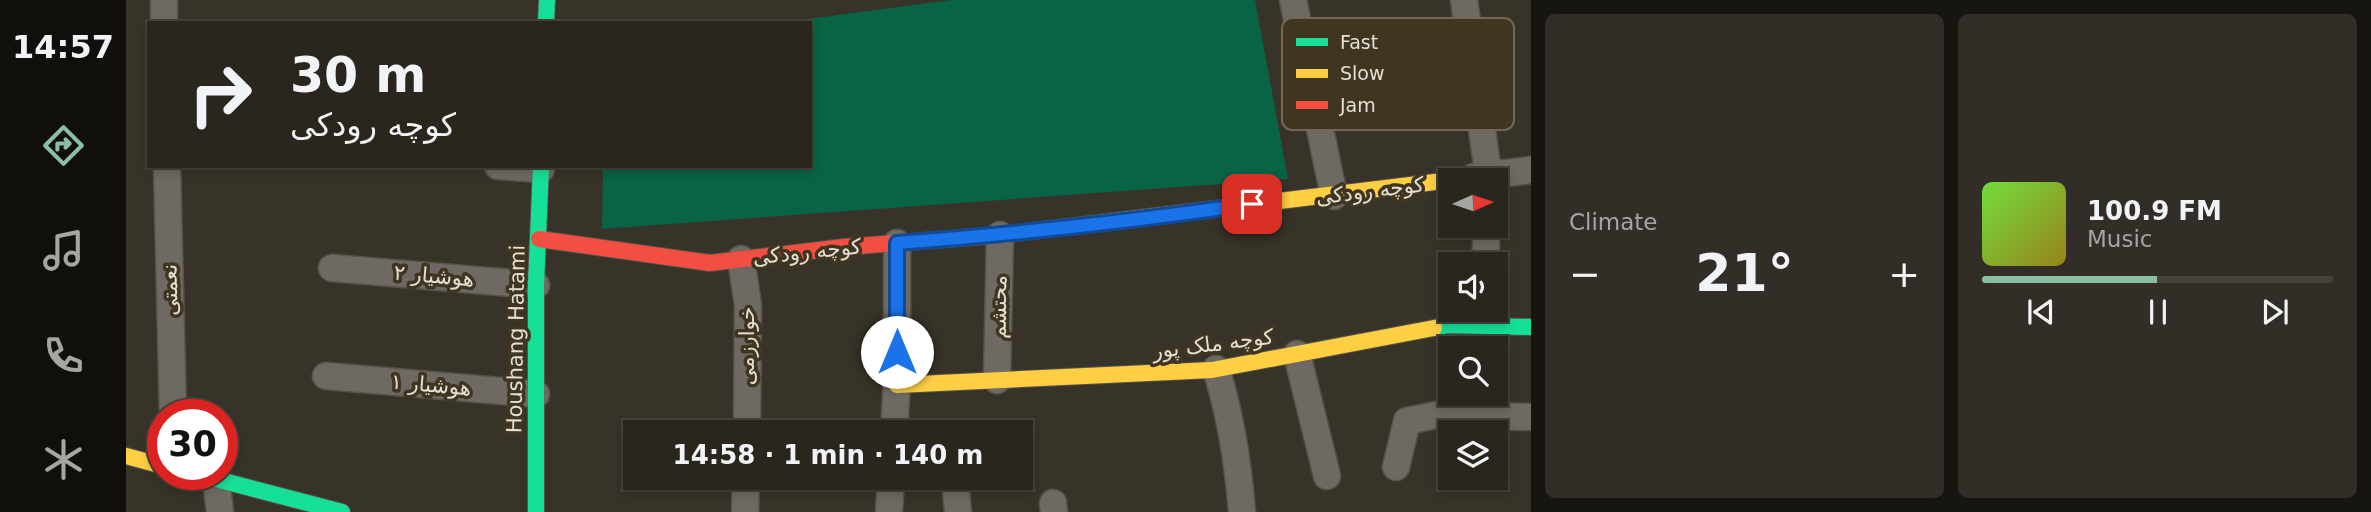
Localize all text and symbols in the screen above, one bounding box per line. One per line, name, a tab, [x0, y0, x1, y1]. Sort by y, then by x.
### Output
legend	[1282, 18, 1514, 130]
text: 14:57	[12, 28, 114, 66]
text: Fast	[1340, 31, 1378, 53]
text: 30 m	[290, 47, 426, 104]
icon: right	[175, 49, 266, 140]
text: Slow	[1340, 62, 1385, 84]
text: Jam	[1339, 94, 1376, 116]
text: کوچه رودکی	[290, 106, 456, 144]
icon: directions	[39, 121, 88, 170]
north arrow	[1438, 168, 1508, 238]
map controls	[1438, 168, 1508, 490]
street label: کوچه رودکی	[1314, 172, 1426, 210]
pin	[1222, 174, 1282, 234]
icon: arrive	[1233, 185, 1271, 223]
text: 100.9 FM	[2087, 196, 2222, 226]
text: Climate	[1569, 209, 1658, 235]
icon: music	[39, 226, 88, 275]
text: Music	[2087, 226, 2152, 252]
street label: کوچه رودکی	[752, 234, 862, 270]
text: 21°	[1695, 243, 1794, 303]
street label: Houshang Hatami	[502, 245, 530, 433]
button: sound	[1438, 252, 1508, 322]
text: −	[1569, 252, 1601, 296]
text: +	[1888, 252, 1920, 296]
street label: هوشیار ۲	[393, 261, 475, 291]
street label: نعمتی	[158, 264, 182, 316]
street label: محتشم	[986, 275, 1013, 339]
icon: previous	[2022, 293, 2060, 331]
icon: pause	[2139, 293, 2177, 331]
icon: next	[2256, 293, 2294, 331]
street label: خوارزمی	[735, 307, 759, 385]
position arrow	[860, 315, 934, 389]
street label: کوچه ملک پور	[1150, 325, 1275, 363]
icon: phone	[39, 331, 88, 380]
button: search	[1438, 336, 1508, 406]
street label: هوشیار ۱	[390, 370, 472, 400]
speed limit sign: 30	[147, 399, 238, 490]
button: layers	[1438, 420, 1508, 490]
icon: climate	[39, 435, 88, 484]
text: 14:58 · 1 min · 140 m	[673, 440, 983, 470]

